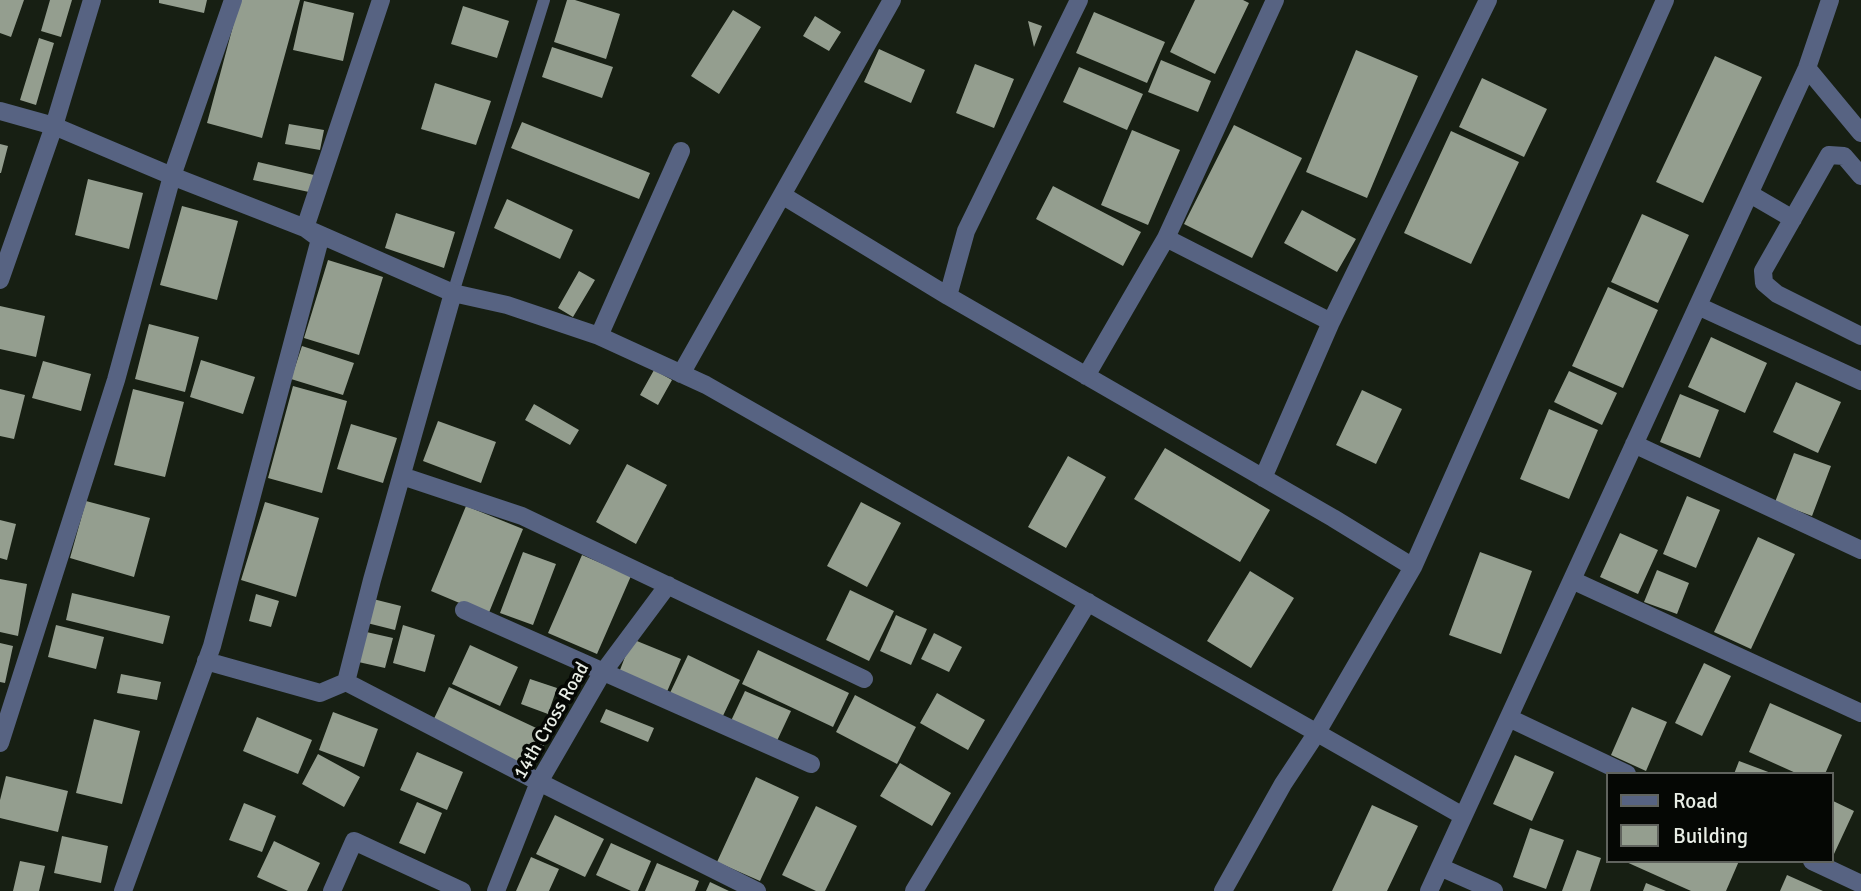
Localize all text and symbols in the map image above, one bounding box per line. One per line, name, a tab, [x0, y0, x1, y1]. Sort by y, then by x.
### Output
street label: 14th Cross Road	[509, 658, 595, 784]
legend	[1605, 772, 1833, 863]
text: Road	[1673, 788, 1718, 814]
text: Building	[1673, 823, 1748, 849]

